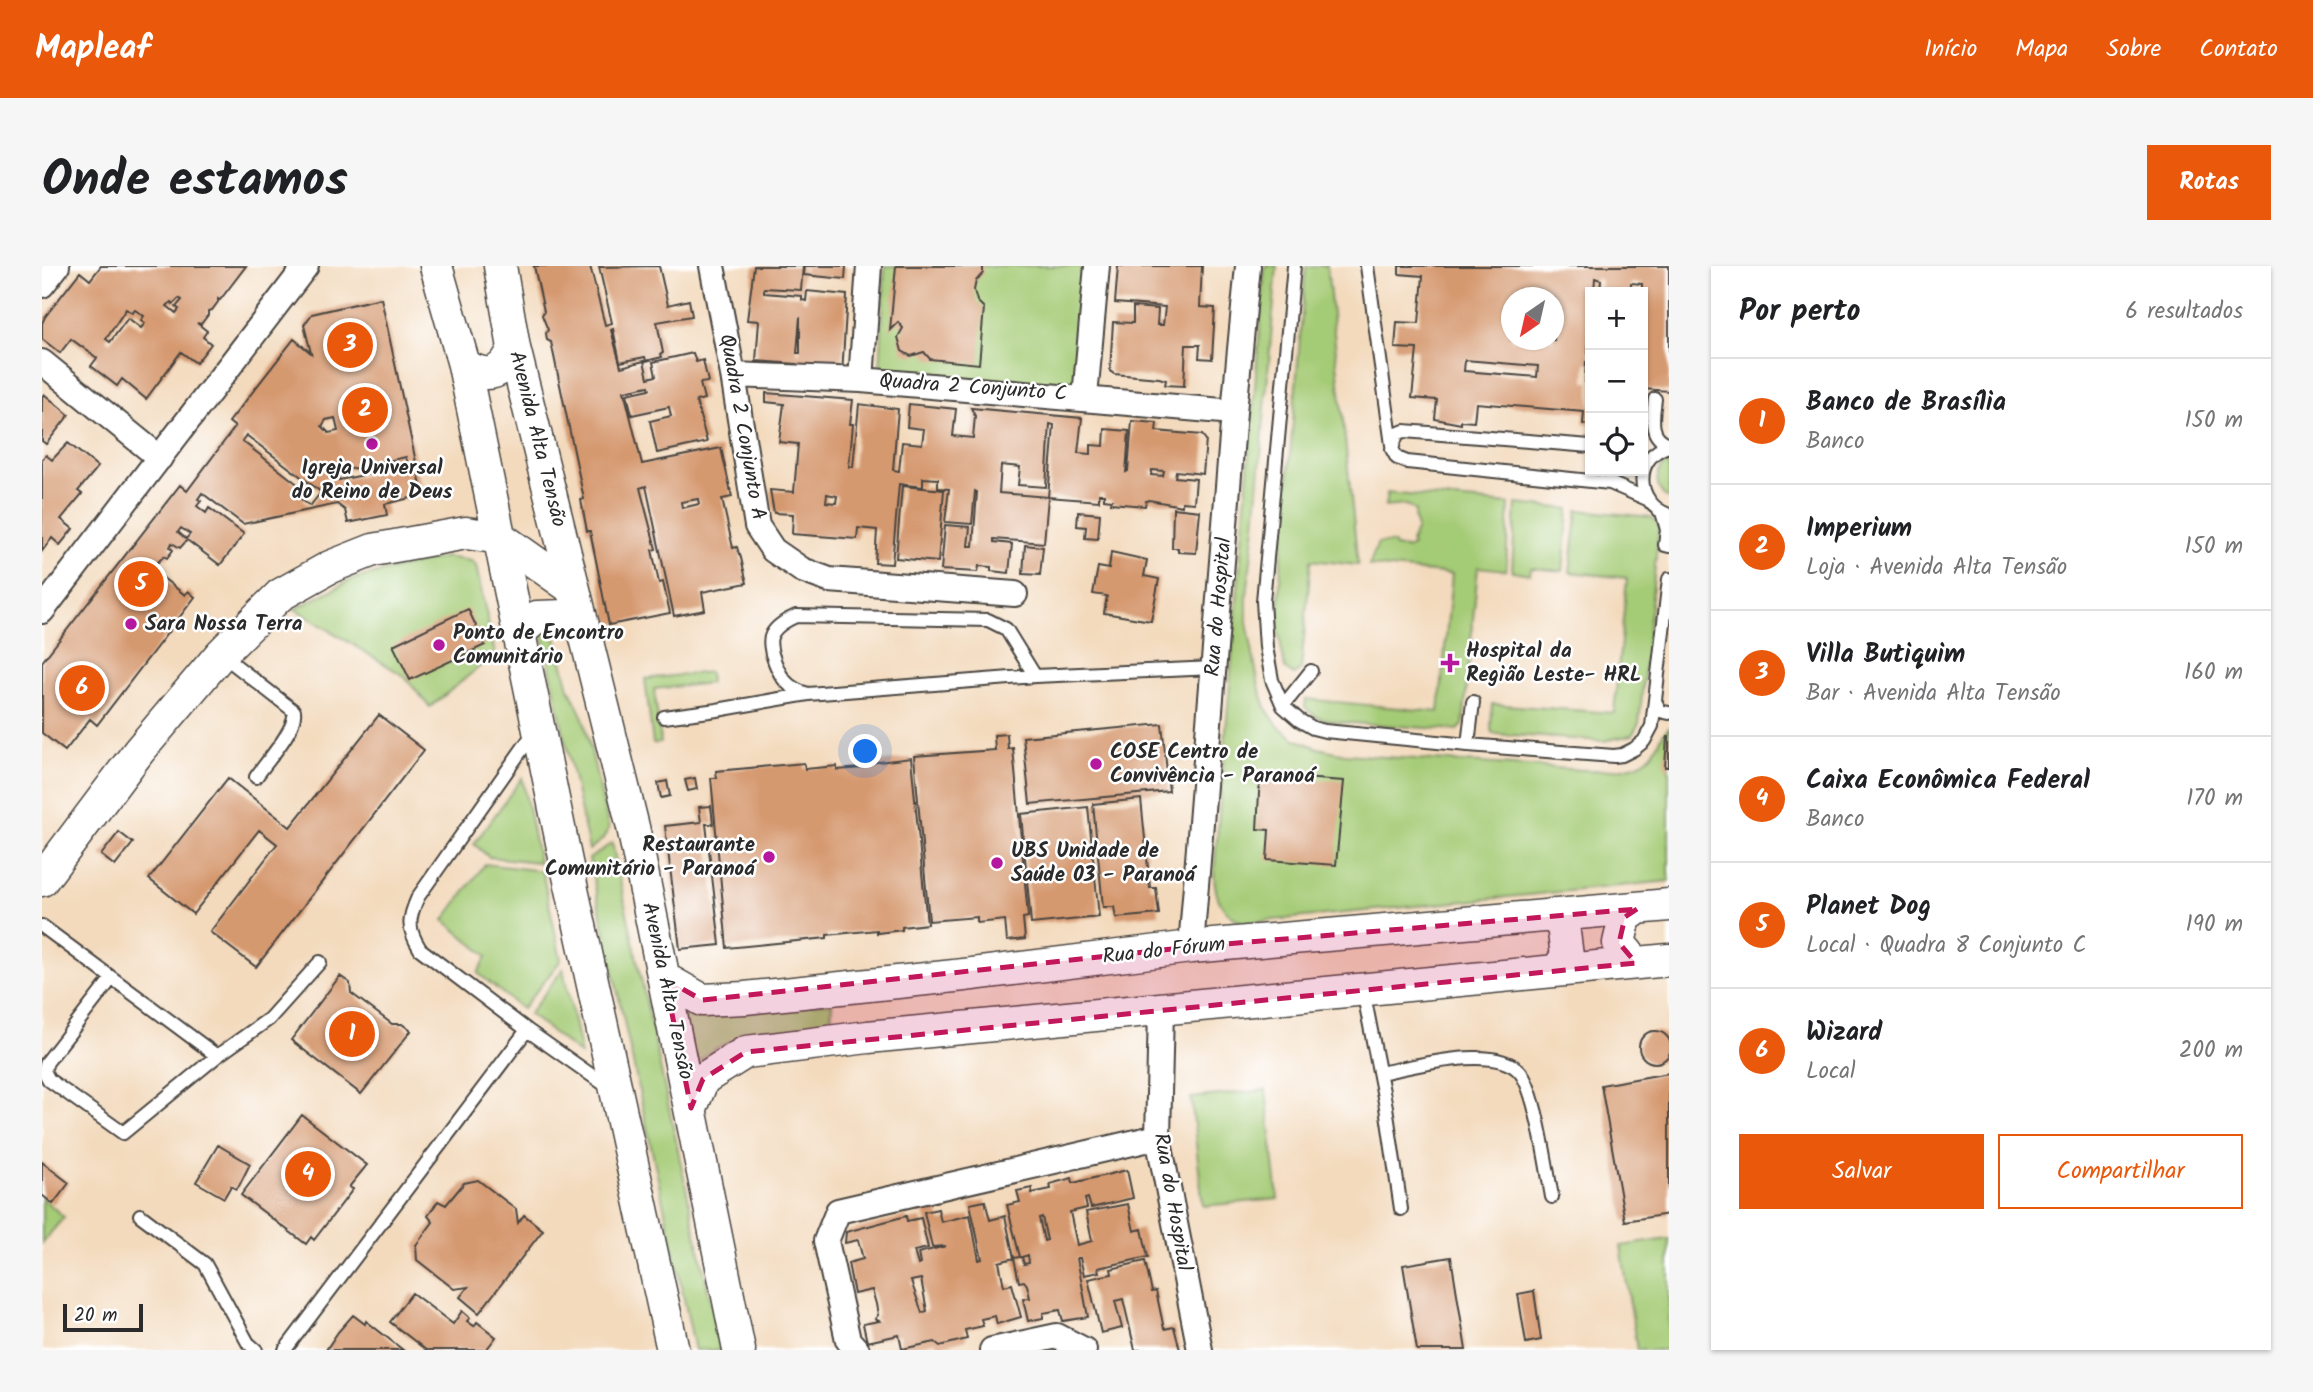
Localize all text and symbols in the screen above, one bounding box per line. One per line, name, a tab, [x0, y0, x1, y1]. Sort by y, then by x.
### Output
text: Mapleaf	[35, 23, 151, 76]
text: Início	[1924, 30, 1977, 69]
text: Mapa	[2015, 30, 2068, 69]
text: Sobre	[2106, 30, 2161, 69]
text: Contato	[2199, 30, 2278, 69]
text: Onde estamos	[42, 143, 348, 221]
button: Rotas	[2147, 145, 2271, 220]
north arrow	[1501, 287, 1564, 350]
map controls	[1585, 287, 1648, 476]
button: +	[1585, 287, 1648, 350]
text: Por perto	[1739, 288, 1860, 336]
text: 6 resultados	[2125, 294, 2243, 330]
pin: 3	[327, 319, 373, 371]
street label: Quadra 2 Conjunto A	[709, 331, 775, 523]
street label: Avenida Alta Tensão	[499, 347, 575, 531]
button: −	[1585, 350, 1648, 413]
street label: Quadra 2 Conjunto C	[878, 365, 1068, 411]
text: Banco de Brasília	[1806, 382, 2006, 424]
pin: 2	[342, 384, 388, 436]
text: 1	[1759, 403, 1765, 439]
text: 150 m	[2184, 403, 2243, 439]
button: locate	[1585, 413, 1648, 476]
text: Banco	[1806, 424, 1864, 460]
marker: Igreja Universal do Reino de Deus	[364, 436, 380, 452]
place label: Igreja Universal do Reino de Deus	[292, 452, 452, 509]
text: Imperium	[1806, 508, 1912, 550]
text: 2	[1755, 529, 1769, 565]
text: 150 m	[2184, 529, 2243, 565]
street label: Rua do Hospital	[1196, 536, 1242, 678]
text: Loja · Avenida Alta Tensão	[1806, 550, 2067, 586]
pin: 5	[118, 558, 164, 610]
place label: Sara Nossa Terra	[145, 608, 303, 641]
marker: Sara Nossa Terra	[123, 616, 139, 632]
place label: Ponto de Encontro Comunitário	[453, 617, 624, 674]
text: Villa Butiquim	[1806, 634, 1965, 676]
place label: Hospital da Região Leste- HRL	[1466, 635, 1641, 692]
marker: Ponto de Encontro Comunitário	[431, 637, 447, 653]
marker: Hospital da Região Leste- HRL	[1440, 653, 1460, 673]
text: 3	[1756, 655, 1768, 691]
text: 160 m	[2184, 655, 2243, 691]
pin: 6	[59, 662, 105, 714]
text: Bar · Avenida Alta Tensão	[1806, 676, 2061, 712]
your location	[848, 734, 882, 768]
place label: COSE Centro de Convivência - Paranoá	[1110, 736, 1317, 793]
marker: COSE Centro de Convivência - Paranoá	[1088, 756, 1104, 772]
text: Caixa Econômica Federal	[1806, 760, 2090, 802]
text: 4	[1756, 781, 1768, 817]
text: 170 m	[2186, 781, 2243, 817]
text: Banco	[1806, 802, 1864, 838]
place label: Restaurante Comunitário - Paranoá	[545, 829, 757, 886]
place label: UBS Unidade de Saúde 03 - Paranoá	[1011, 835, 1197, 892]
marker: Restaurante Comunitário - Paranoá	[761, 849, 777, 865]
marker: UBS Unidade de Saúde 03 - Paranoá	[989, 855, 1005, 871]
text: Planet Dog	[1806, 886, 1931, 928]
street label: Avenida Alta Tensão	[632, 899, 702, 1083]
text: 5	[1756, 907, 1768, 943]
text: 190 m	[2186, 907, 2243, 943]
street label: Rua do Fórum	[1101, 928, 1227, 974]
text: Local · Quadra 8 Conjunto C	[1806, 928, 2086, 964]
pin: 1	[329, 1008, 375, 1060]
text: Wizard	[1806, 1012, 1882, 1054]
text: 6	[1756, 1033, 1768, 1069]
text: 200 m	[2179, 1033, 2243, 1069]
text: Local	[1806, 1054, 1856, 1090]
street label: Rua do Hospital	[1144, 1130, 1200, 1274]
button: Salvar	[1739, 1134, 1984, 1209]
button: Compartilhar	[1998, 1134, 2243, 1209]
pin: 4	[285, 1148, 331, 1200]
scale bar	[63, 1301, 144, 1333]
text: 20 m	[74, 1301, 117, 1331]

